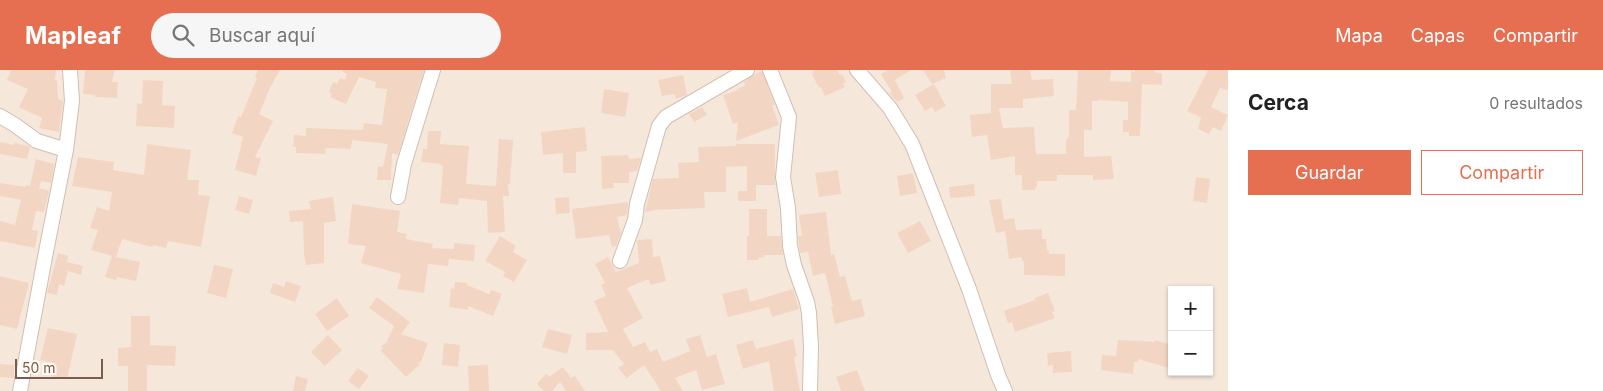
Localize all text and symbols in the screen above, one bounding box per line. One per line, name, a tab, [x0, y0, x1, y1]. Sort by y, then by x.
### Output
search box	[151, 13, 501, 58]
text: Mapleaf	[25, 21, 121, 50]
icon: search	[169, 21, 197, 49]
text: Buscar aquí	[209, 24, 315, 47]
text: Mapa	[1335, 25, 1383, 46]
text: Capas	[1411, 25, 1465, 46]
text: Compartir	[1493, 25, 1578, 46]
text: Cerca	[1248, 90, 1309, 115]
text: 0 resultados	[1489, 93, 1583, 113]
button: Guardar	[1248, 150, 1411, 195]
button: Compartir	[1421, 150, 1583, 195]
map controls	[1168, 286, 1213, 376]
button: +	[1168, 286, 1213, 331]
button: −	[1168, 331, 1213, 376]
scale bar	[15, 356, 102, 379]
text: 50 m	[22, 359, 56, 376]

